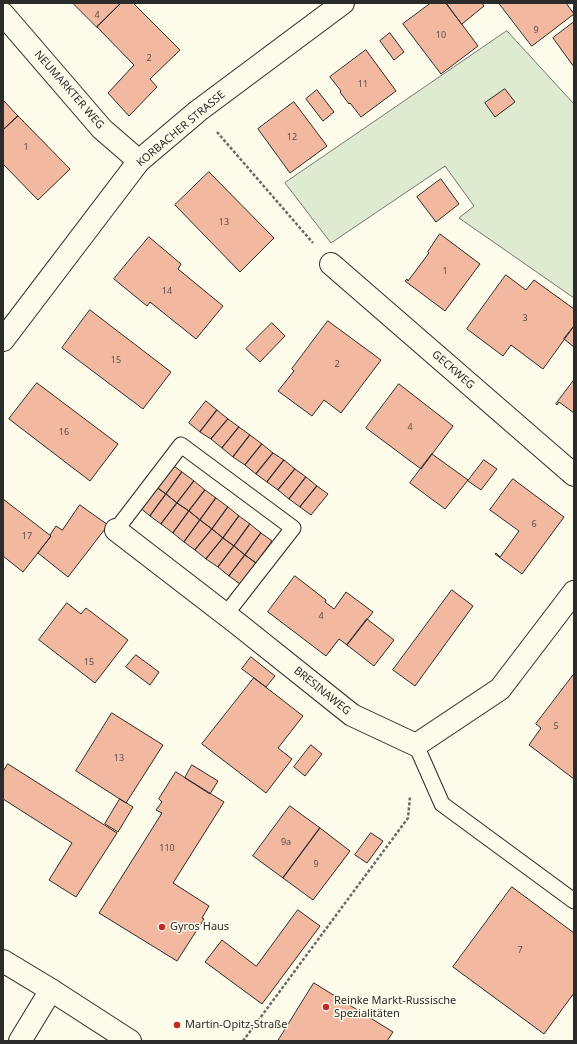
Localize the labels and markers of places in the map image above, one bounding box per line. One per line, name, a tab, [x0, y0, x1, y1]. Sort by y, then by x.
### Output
place label: Gyros Haus	[170, 920, 229, 934]
marker: Gyros Haus	[157, 922, 167, 932]
place label: Reinke Markt-Russische Spezialitäten	[334, 994, 456, 1020]
marker: Reinke Markt-Russische Spezialitäten	[321, 1002, 331, 1012]
place label: Martin-Opitz-Straße	[185, 1018, 287, 1032]
marker: Martin-Opitz-Straße	[172, 1020, 182, 1030]

